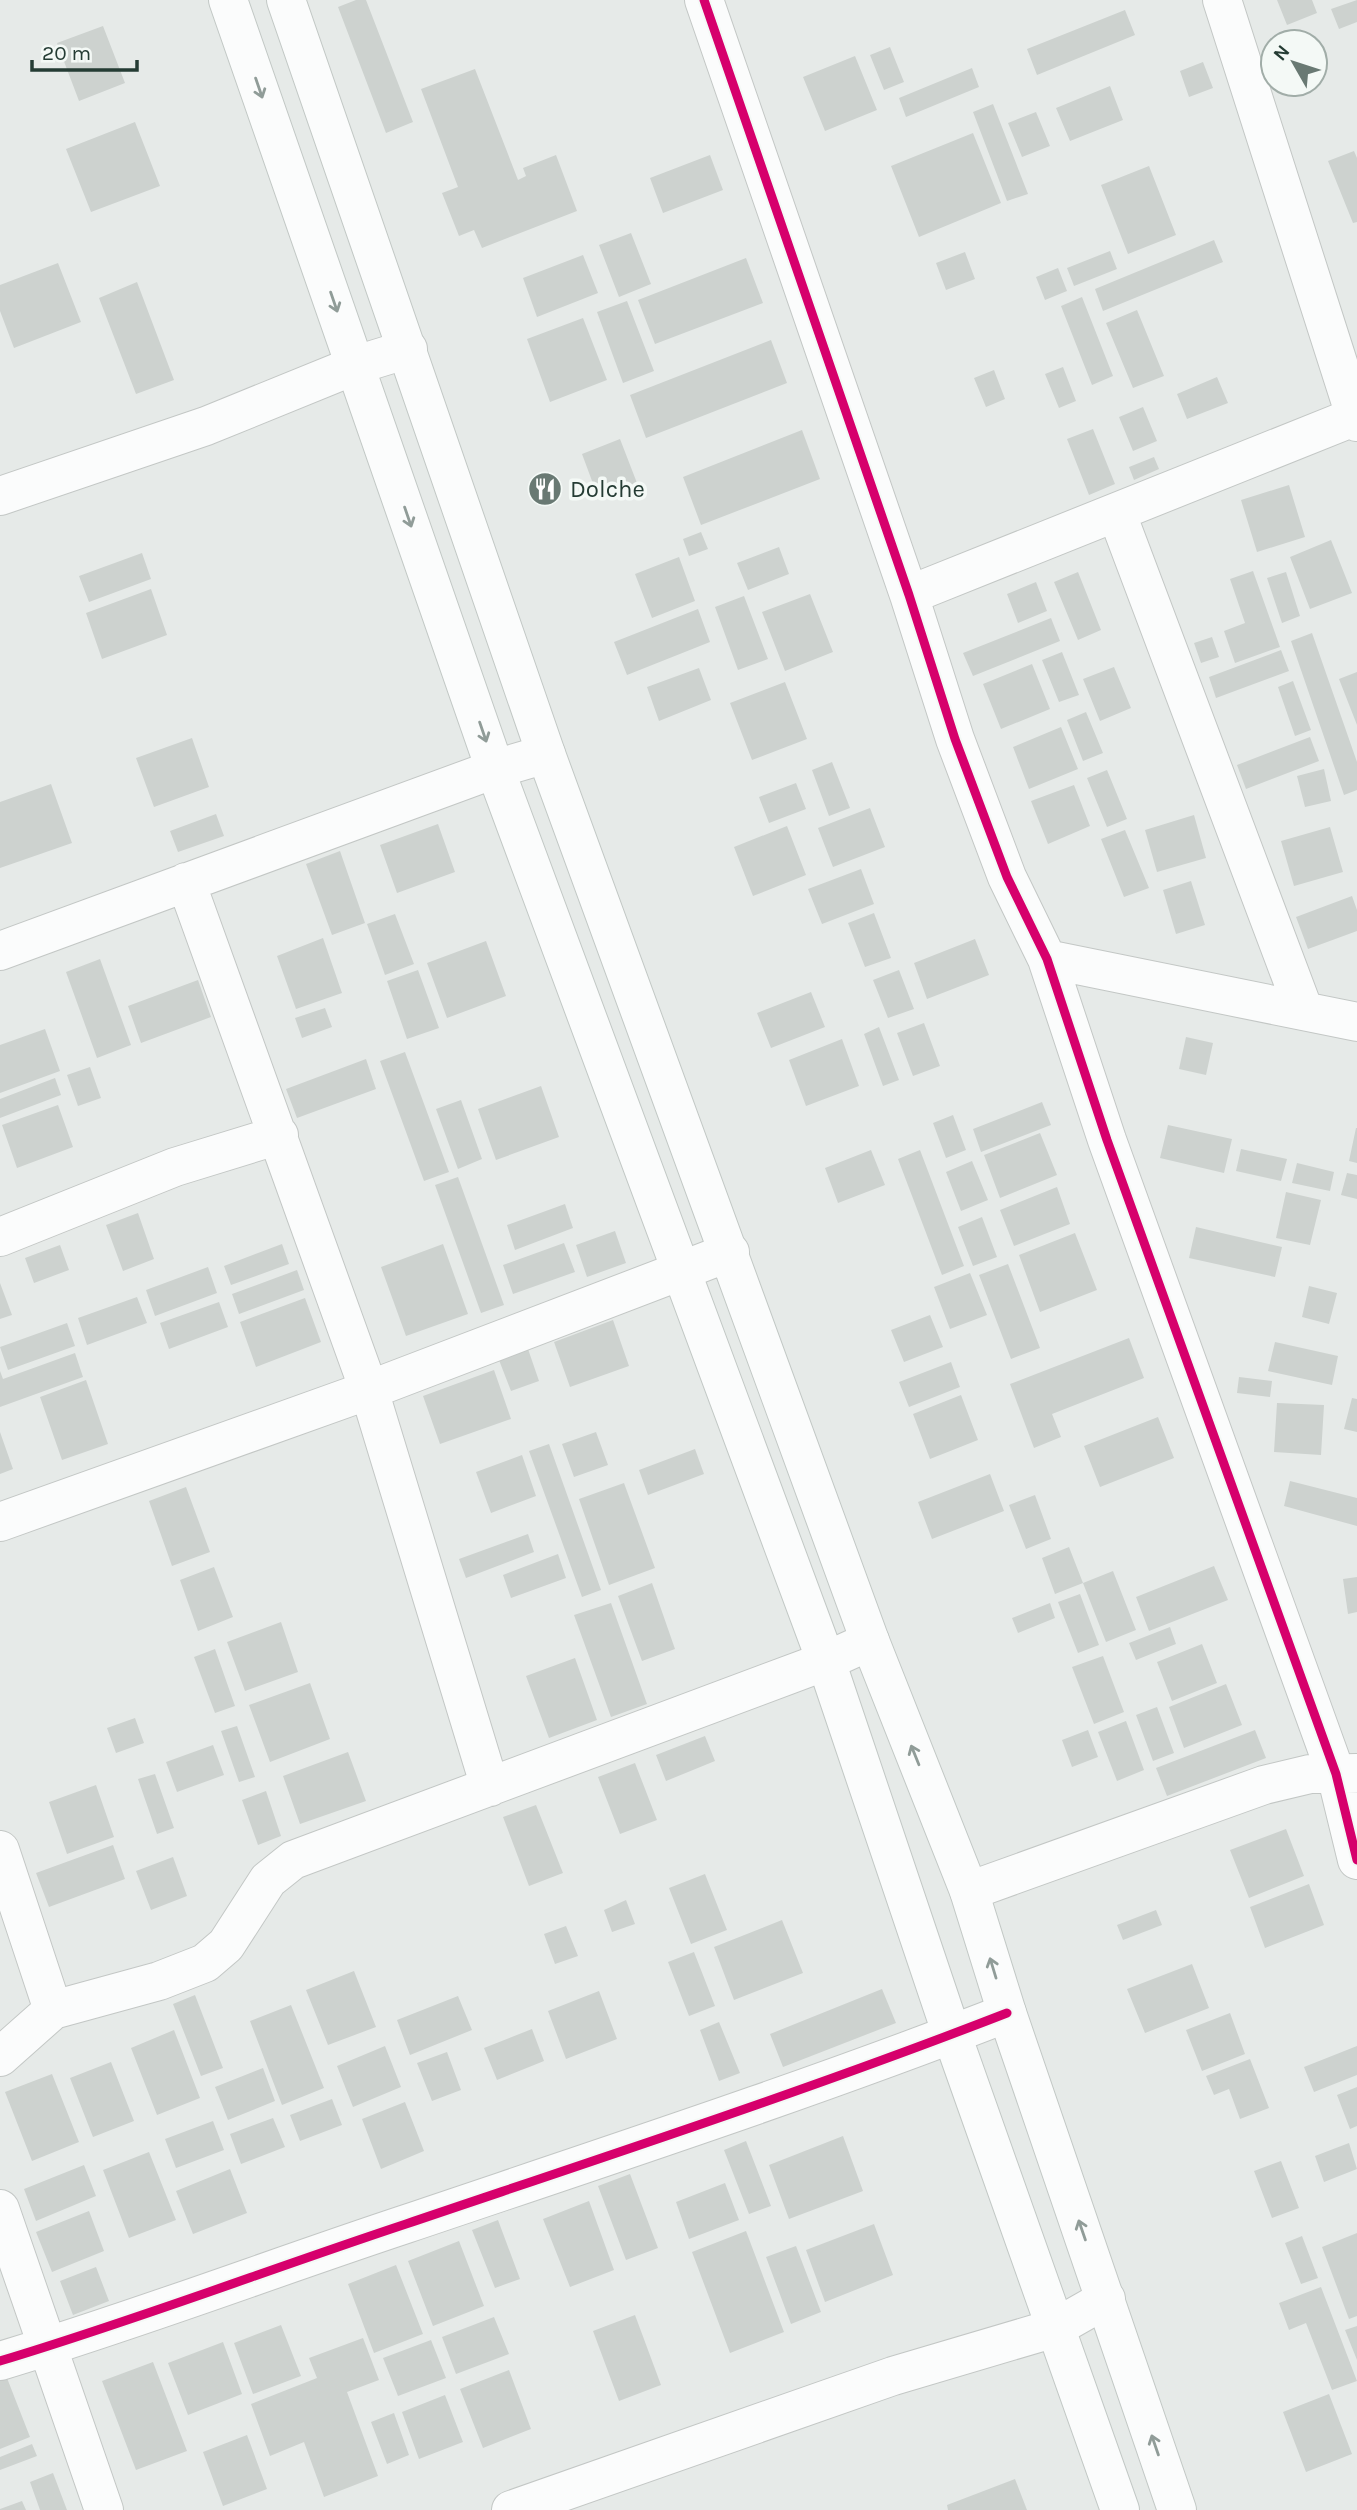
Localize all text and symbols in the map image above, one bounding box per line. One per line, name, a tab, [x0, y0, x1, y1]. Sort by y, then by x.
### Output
scale bar	[32, 28, 136, 72]
north arrow	[1259, 28, 1329, 98]
text: 20 m	[42, 41, 91, 65]
text: N	[1269, 41, 1294, 65]
one-way arrow	[254, 76, 266, 98]
one-way arrow	[329, 291, 341, 313]
restaurant icon: Dolche	[526, 470, 564, 508]
place label: Dolche	[570, 475, 645, 503]
one-way arrow	[403, 506, 415, 528]
one-way arrow	[478, 721, 490, 743]
one-way arrow	[908, 1744, 921, 1766]
one-way arrow	[986, 1957, 999, 1979]
one-way arrow	[1075, 2219, 1087, 2241]
one-way arrow	[1148, 2435, 1160, 2457]

